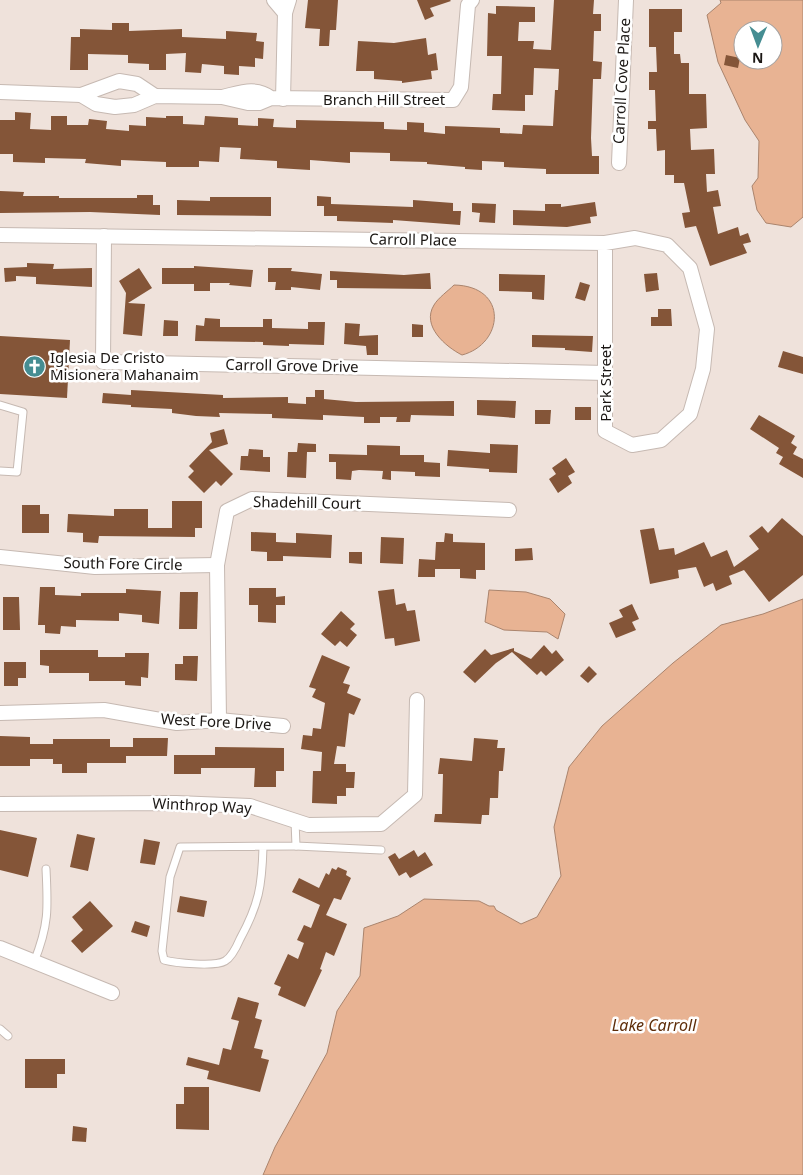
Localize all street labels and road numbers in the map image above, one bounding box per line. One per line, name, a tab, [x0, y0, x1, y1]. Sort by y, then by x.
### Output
street label: Carroll Cove Place	[608, 18, 634, 144]
street label: Branch Hill Street	[323, 89, 446, 109]
street label: Carroll Place	[369, 228, 457, 250]
street label: Park Street	[595, 344, 615, 422]
street label: Carroll Grove Drive	[225, 354, 359, 376]
street label: Shadehill Court	[253, 491, 362, 513]
street label: South Fore Circle	[63, 552, 183, 574]
street label: West Fore Drive	[160, 708, 272, 734]
street label: Winthrop Way	[152, 792, 253, 818]

